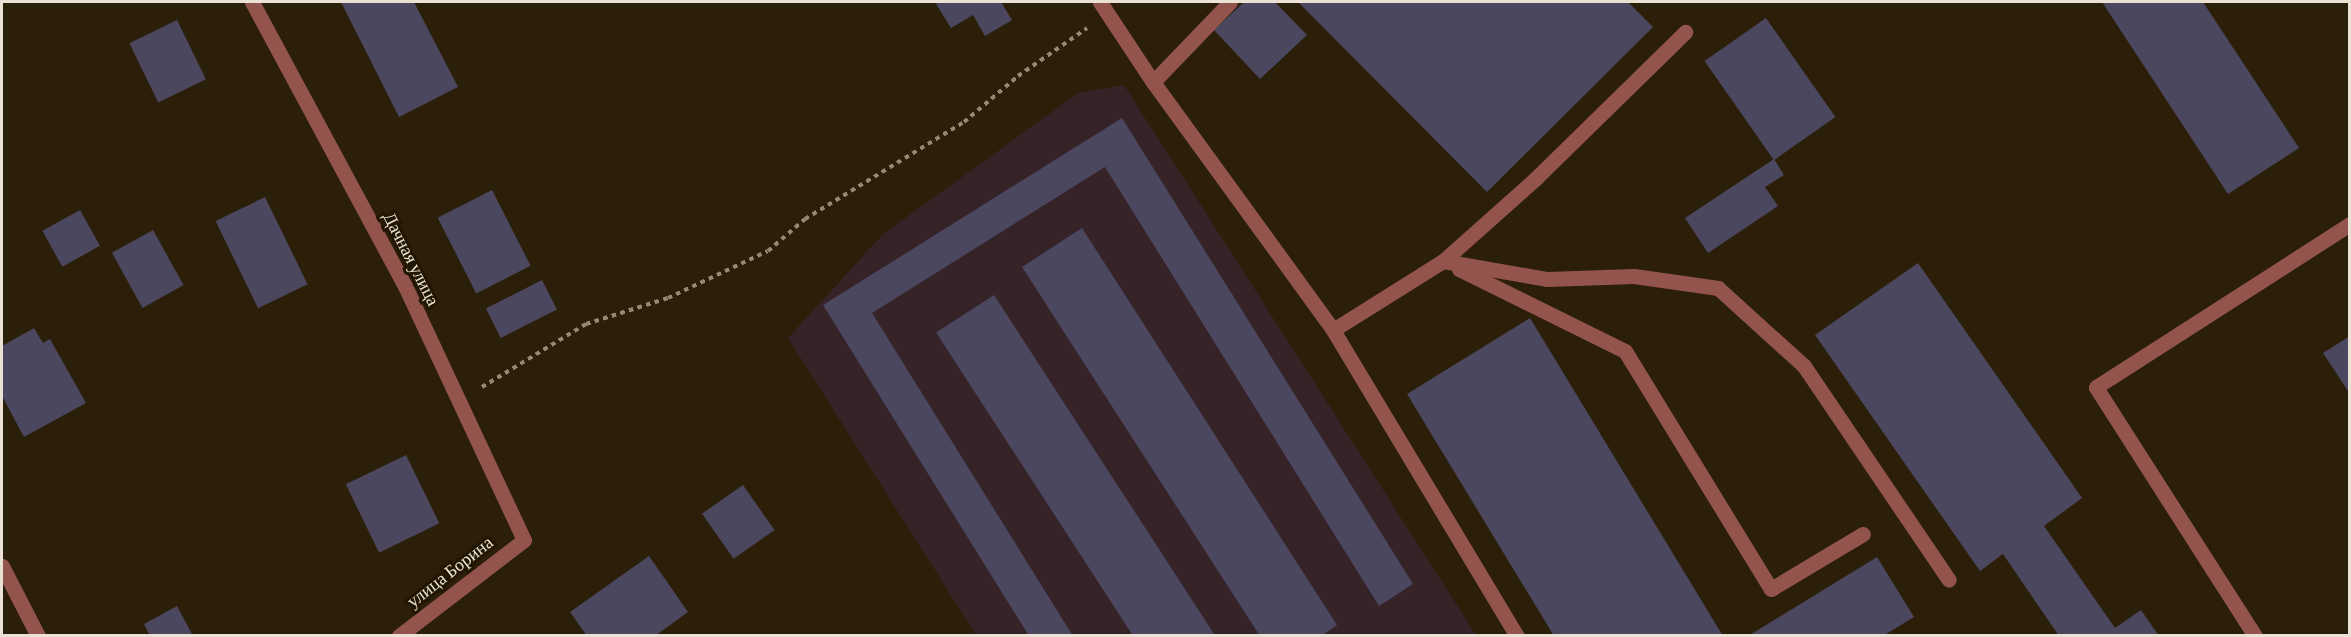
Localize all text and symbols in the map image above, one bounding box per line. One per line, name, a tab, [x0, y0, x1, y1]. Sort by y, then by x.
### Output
street label: Дачная улица	[378, 209, 444, 309]
street label: улица Борина	[403, 532, 497, 612]

